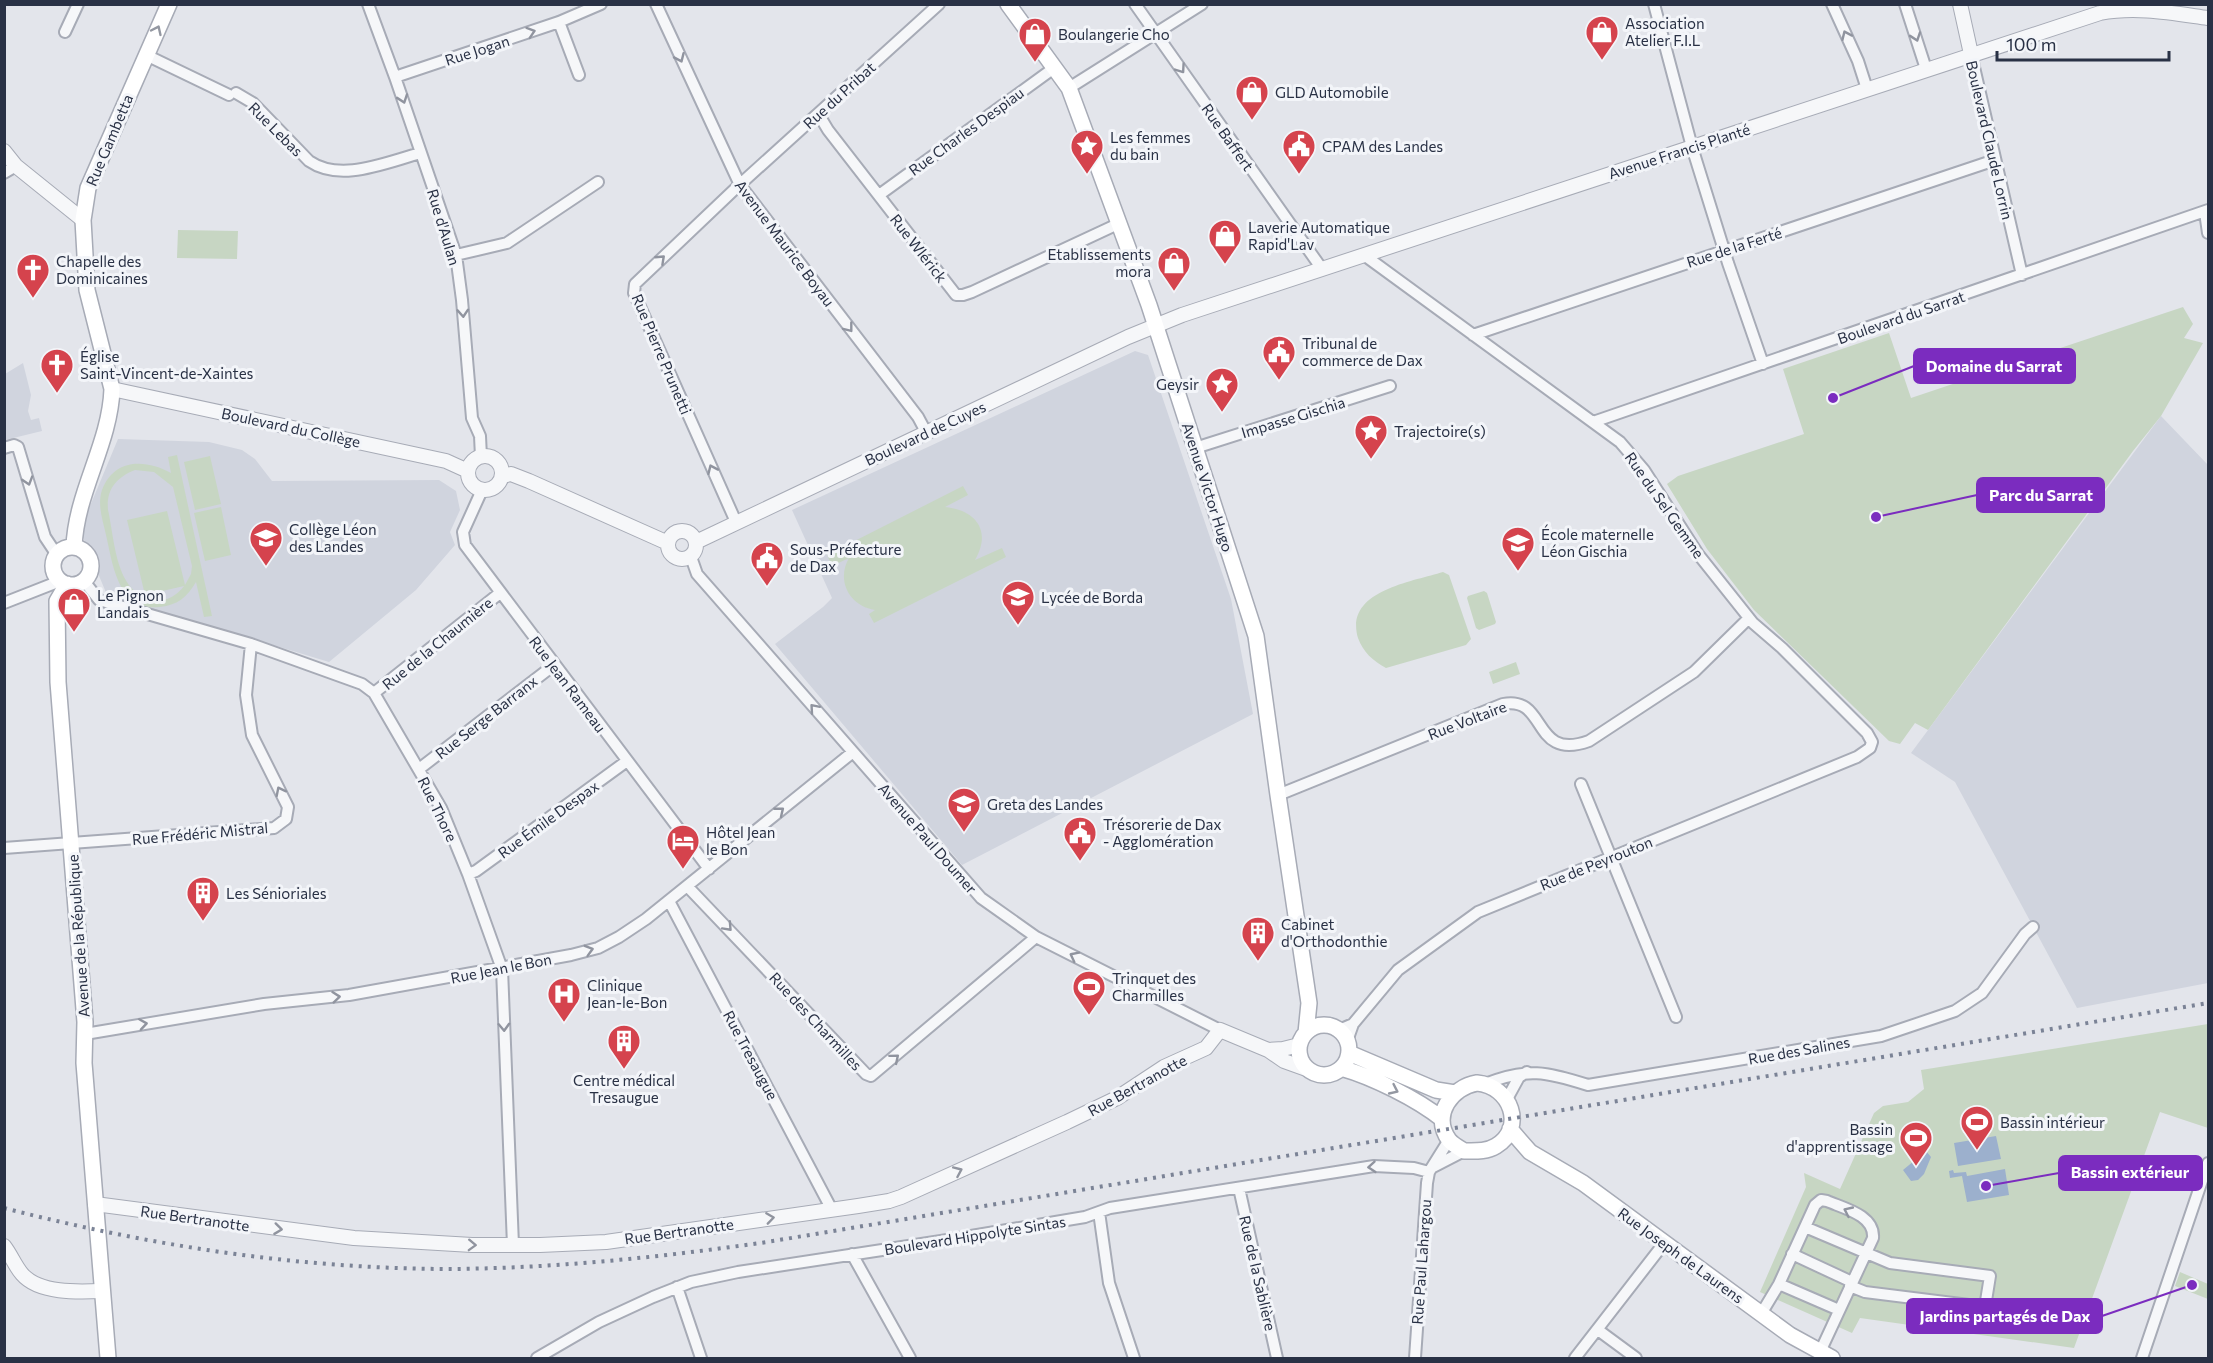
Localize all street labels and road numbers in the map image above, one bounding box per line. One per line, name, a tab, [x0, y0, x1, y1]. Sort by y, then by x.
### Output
street label: Rue Jogan	[442, 31, 512, 69]
street label: Rue du Pribat	[799, 58, 879, 132]
street label: Boulevard Claude Lorrin	[1963, 59, 2017, 221]
street label: Rue Charles Despiau	[905, 83, 1027, 179]
street label: Rue Gambetta	[82, 91, 136, 189]
street label: Rue Lebas	[245, 98, 307, 160]
street label: Rue Baffert	[1198, 100, 1258, 174]
street label: Avenue Francis Planté	[1606, 120, 1752, 182]
street label: Avenue Maurice Boyau	[732, 176, 838, 310]
street label: Rue d'Aulan	[424, 187, 464, 267]
street label: Rue Wlérick	[887, 210, 951, 286]
street label: Rue de la Ferté	[1684, 223, 1784, 271]
street label: Boulevard du Sarrat	[1835, 287, 1967, 347]
street label: Rue Pierre Prunetti	[628, 291, 696, 417]
street label: Impasse Gischia	[1239, 393, 1347, 441]
street label: Boulevard de Cuyes	[862, 397, 989, 469]
street label: Boulevard du Collège	[220, 403, 362, 451]
street label: Avenue Victor Hugo	[1179, 420, 1237, 554]
street label: Rue du Sel Gemme	[1622, 448, 1708, 562]
street label: Rue de la Chaumière	[378, 593, 496, 693]
street label: Rue Jean Rameau	[526, 632, 610, 736]
street label: Rue Serge Barranx	[431, 672, 541, 762]
street label: Rue Voltaire	[1425, 697, 1509, 743]
street label: Rue Thore	[415, 774, 461, 844]
street label: Rue Émile Despax	[494, 776, 602, 862]
street label: Avenue Paul Doumer	[875, 779, 981, 897]
street label: Rue Frédéric Mistral	[131, 818, 269, 848]
street label: Rue de Peyrouton	[1537, 832, 1655, 894]
street label: Avenue de la République	[63, 854, 93, 1018]
street label: Rue Jean le Bon	[449, 949, 553, 987]
street label: Rue des Charmilles	[766, 968, 866, 1074]
street label: Rue Tresaugue	[720, 1007, 782, 1103]
street label: Rue des Salines	[1747, 1032, 1851, 1068]
street label: Rue Bertranotte	[1084, 1050, 1190, 1120]
street label: Rue Paul Lahargou	[1408, 1199, 1434, 1325]
street label: Rue Bertranotte	[139, 1201, 251, 1235]
street label: Rue Joseph de Laurens	[1615, 1203, 1747, 1307]
street label: Boulevard Hippolyte Sintas	[883, 1212, 1067, 1258]
street label: Rue Bertranotte	[623, 1214, 735, 1248]
street label: Rue de la Sablière	[1236, 1214, 1280, 1333]

